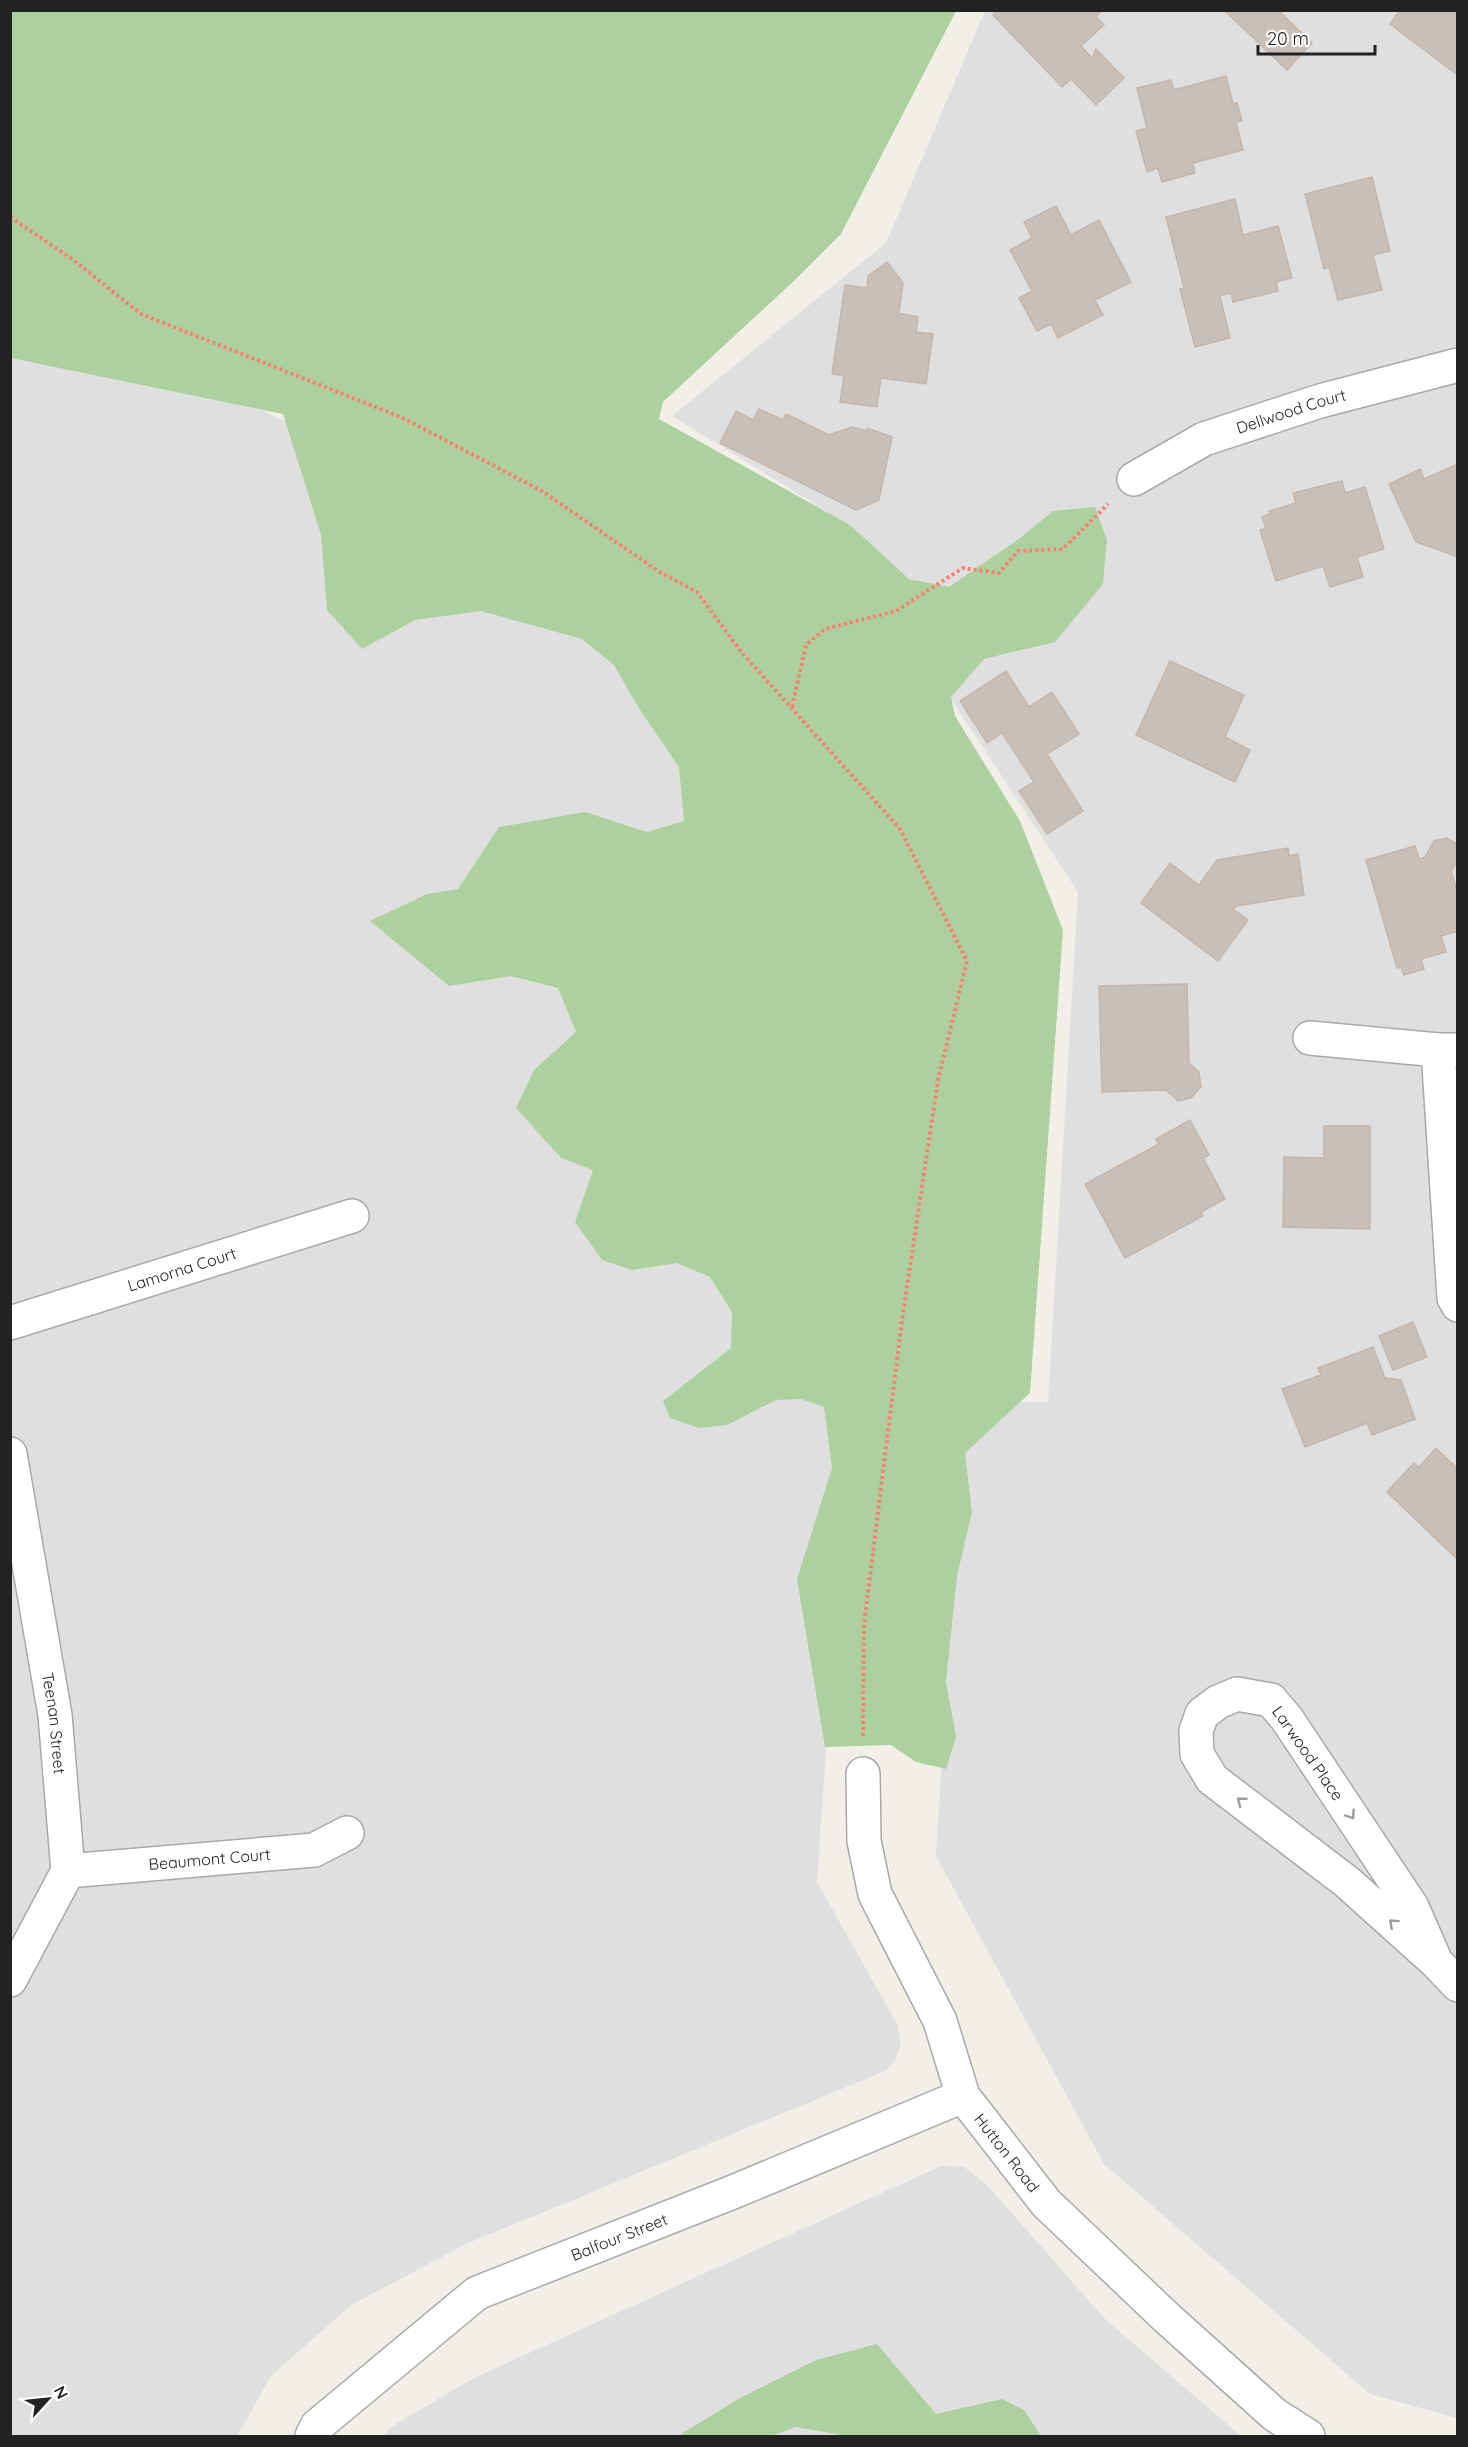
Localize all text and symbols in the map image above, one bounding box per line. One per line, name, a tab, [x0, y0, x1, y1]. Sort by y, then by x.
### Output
scale bar	[1258, 18, 1375, 56]
text: 20 m	[1267, 27, 1309, 50]
street label: Dellwood Court	[1233, 385, 1348, 438]
street label: Lamorna Court	[125, 1243, 239, 1296]
street label: Teenan Street	[38, 1671, 70, 1775]
street label: Larwood Place	[1268, 1702, 1348, 1804]
one-way arrow	[1237, 1797, 1248, 1808]
one-way arrow	[1344, 1808, 1355, 1819]
street label: Beaumont Court	[148, 1844, 271, 1874]
one-way arrow	[1389, 1919, 1399, 1930]
street label: Hutton Road	[970, 2109, 1044, 2196]
street label: Balfour Street	[568, 2209, 670, 2265]
north arrow	[18, 2369, 78, 2429]
text: N	[50, 2382, 73, 2402]

